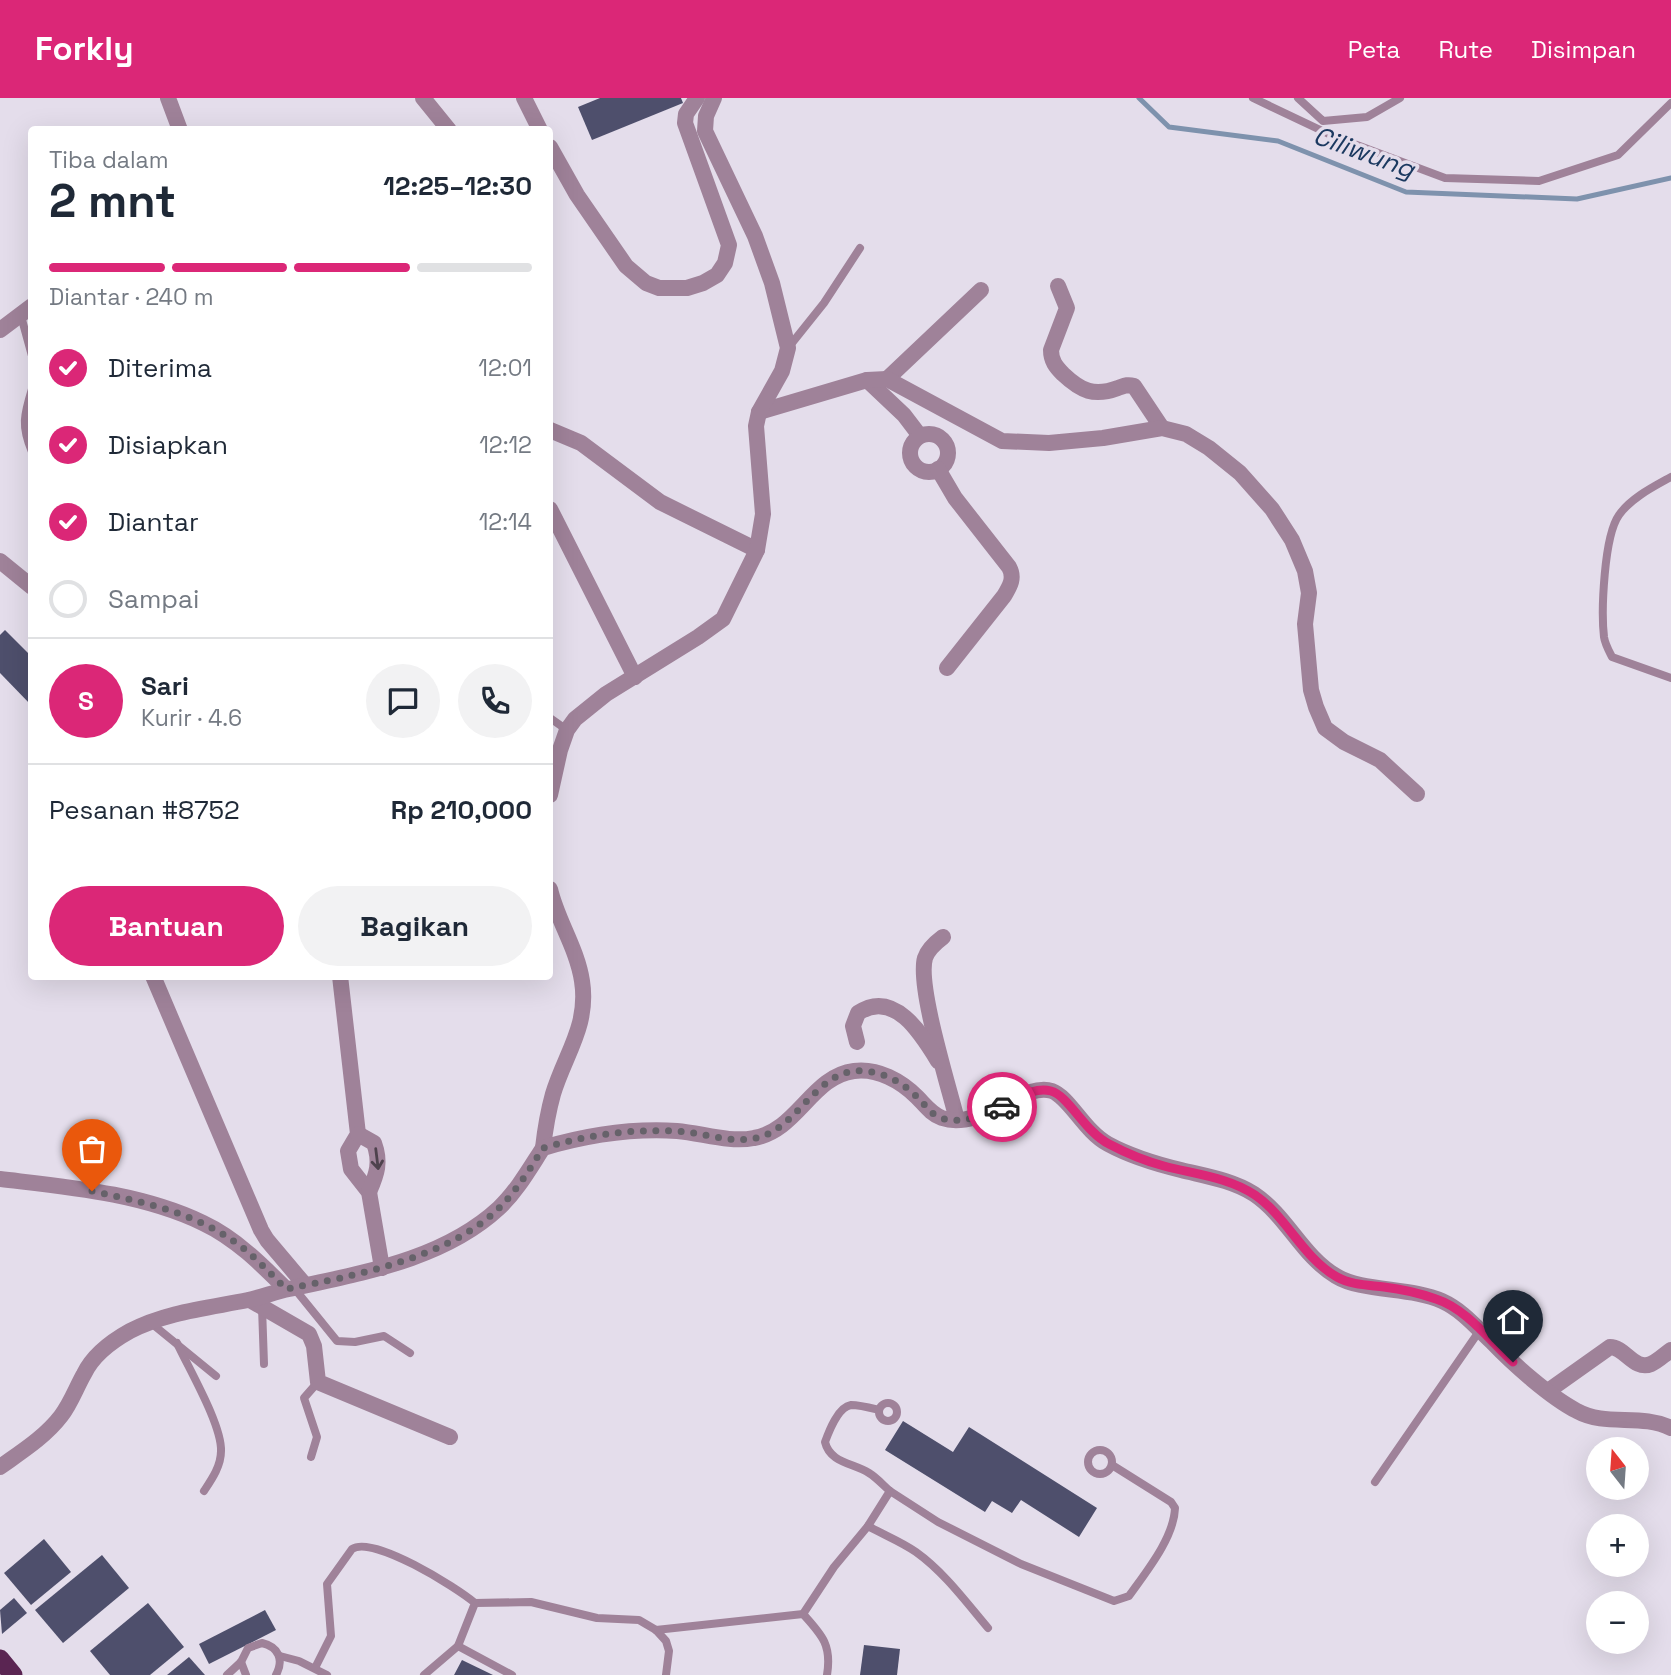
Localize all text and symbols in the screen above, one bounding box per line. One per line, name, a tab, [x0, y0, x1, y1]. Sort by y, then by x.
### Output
text: Forkly	[35, 28, 133, 70]
text: Peta	[1348, 34, 1400, 65]
text: Rute	[1438, 34, 1493, 65]
text: Disimpan	[1531, 34, 1636, 65]
water label: Ciliwung	[1309, 118, 1420, 186]
text: Tiba dalam	[49, 145, 169, 175]
text: 12:25–12:30	[383, 169, 532, 203]
text: 2 mnt	[49, 172, 176, 230]
text: Diantar · 240 m	[49, 282, 213, 312]
icon: check	[49, 349, 87, 387]
text: Diterima	[108, 351, 212, 385]
text: 12:01	[478, 353, 532, 383]
icon: check	[49, 426, 87, 464]
text: Disiapkan	[108, 428, 228, 462]
text: 12:12	[479, 430, 532, 460]
icon: check	[49, 503, 87, 541]
text: Diantar	[108, 505, 199, 539]
text: 12:14	[479, 507, 532, 537]
text: Sampai	[108, 582, 199, 616]
button: chat	[366, 664, 440, 738]
button: phone	[458, 664, 532, 738]
text: Sari	[141, 669, 189, 703]
text: S	[78, 684, 94, 718]
text: Kurir · 4.6	[141, 703, 242, 733]
text: Pesanan #8752	[49, 793, 240, 827]
text: Rp 210,000	[391, 793, 532, 827]
button: Bantuan	[49, 886, 284, 966]
button: Bagikan	[298, 886, 532, 966]
courier	[967, 1072, 1037, 1142]
icon: car	[983, 1088, 1021, 1126]
pin	[62, 1119, 122, 1191]
icon: bag	[73, 1130, 111, 1168]
one-way arrow	[371, 1147, 384, 1170]
pin	[1483, 1290, 1543, 1362]
icon: home	[1494, 1301, 1532, 1339]
north arrow	[1586, 1437, 1648, 1500]
map controls	[1586, 1437, 1649, 1654]
button: +	[1586, 1514, 1649, 1577]
button: −	[1586, 1591, 1649, 1654]

